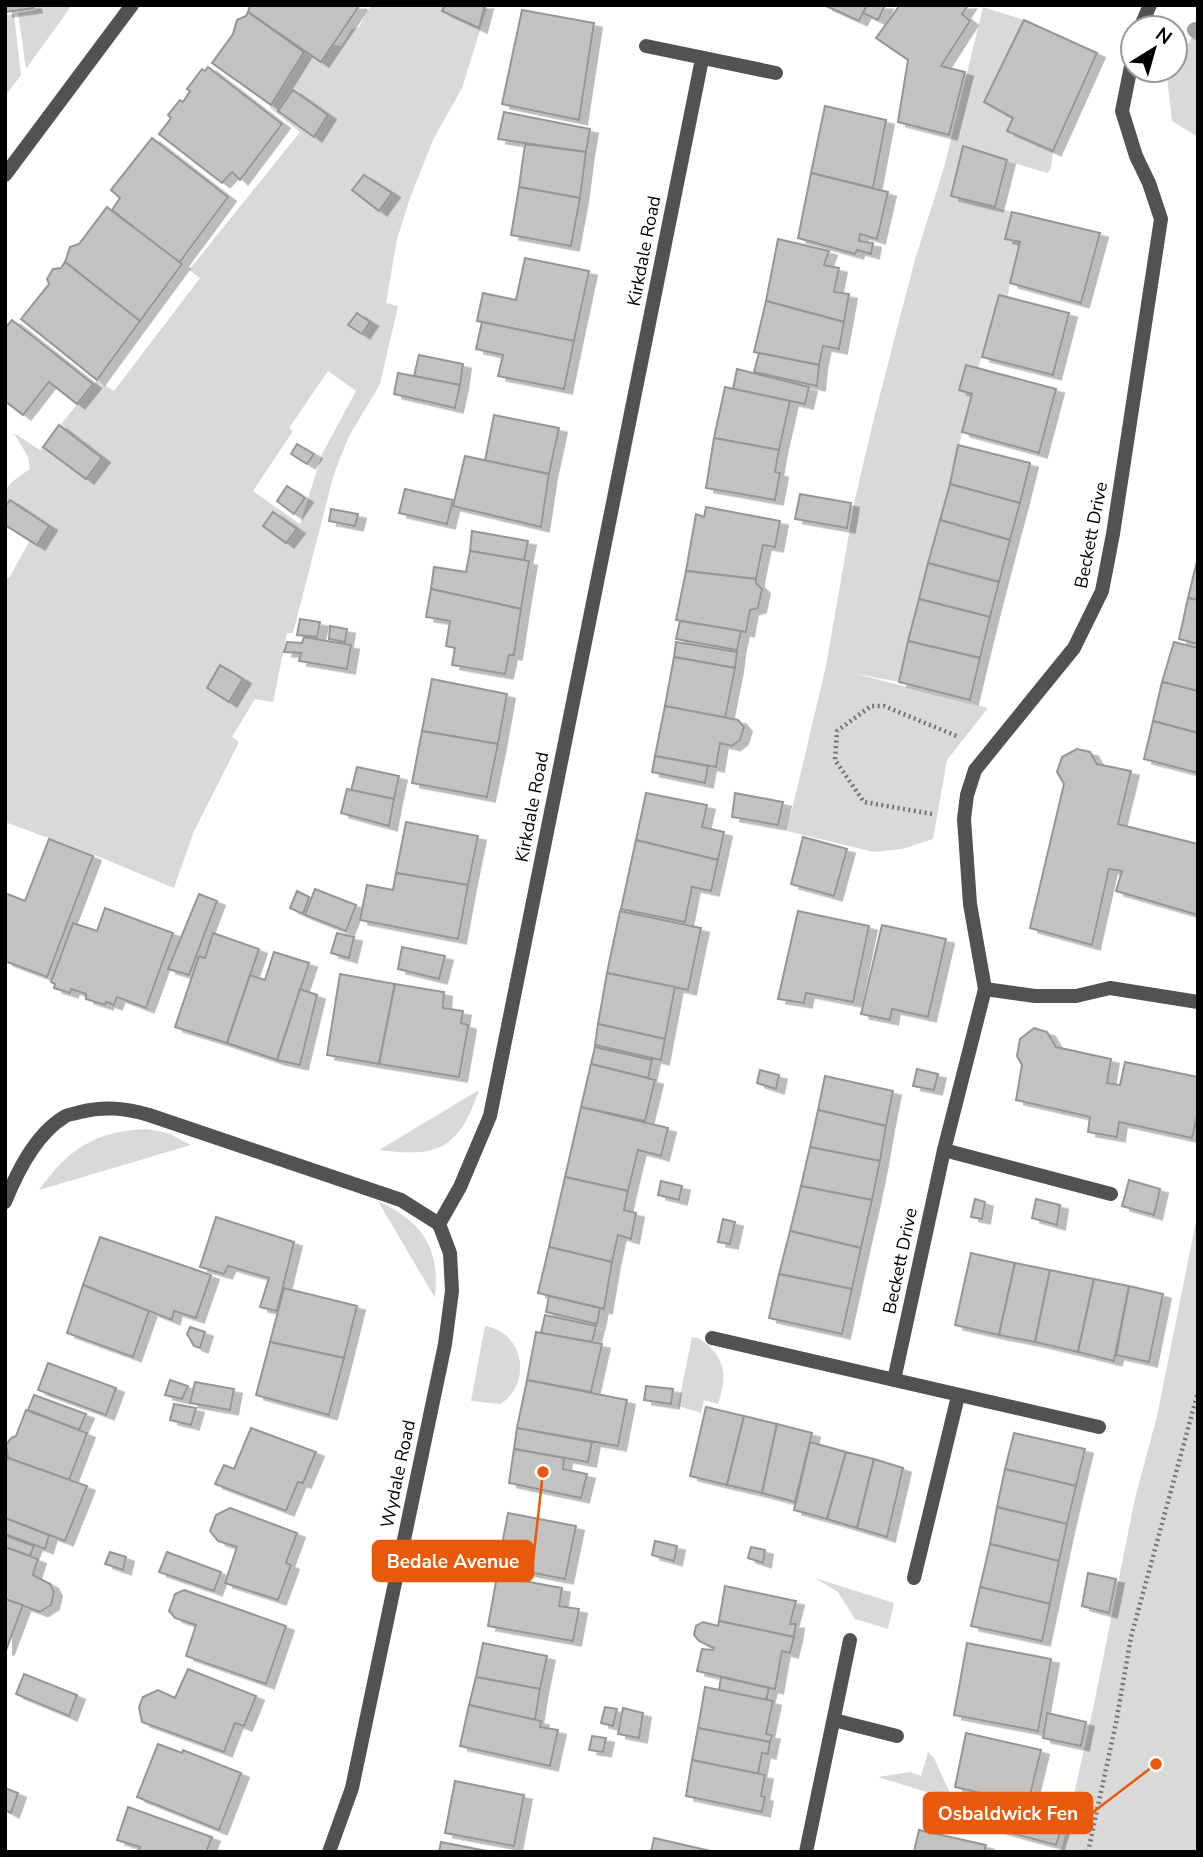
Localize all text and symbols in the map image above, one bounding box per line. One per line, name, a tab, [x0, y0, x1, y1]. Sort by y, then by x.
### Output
north arrow	[1119, 14, 1189, 84]
text: N	[1150, 22, 1177, 51]
street label: Kirkdale Road	[622, 194, 666, 308]
street label: Beckett Drive	[1069, 480, 1113, 590]
street label: Kirkdale Road	[510, 750, 554, 864]
street label: Beckett Drive	[877, 1206, 923, 1316]
street label: Wydale Road	[375, 1418, 421, 1530]
callout: Bedale Avenue	[373, 1541, 533, 1581]
text: Bedale Avenue	[387, 1549, 519, 1575]
callout: Osbaldwick Fen	[924, 1793, 1092, 1833]
text: Osbaldwick Fen	[938, 1801, 1078, 1827]

